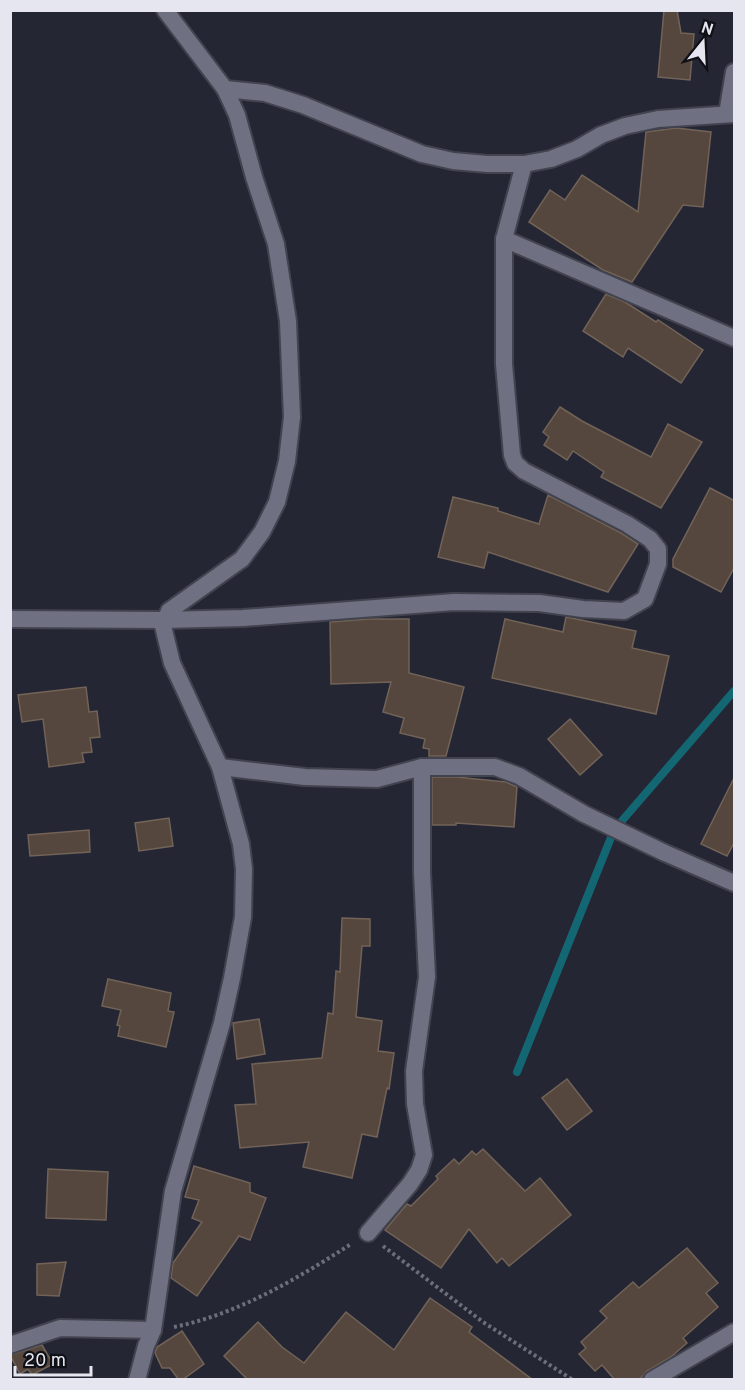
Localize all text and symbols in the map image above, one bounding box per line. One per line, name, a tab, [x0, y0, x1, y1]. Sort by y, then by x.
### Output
north arrow	[673, 12, 733, 72]
text: N	[698, 18, 716, 41]
scale bar	[15, 1339, 92, 1377]
text: 20 m	[24, 1350, 66, 1373]

